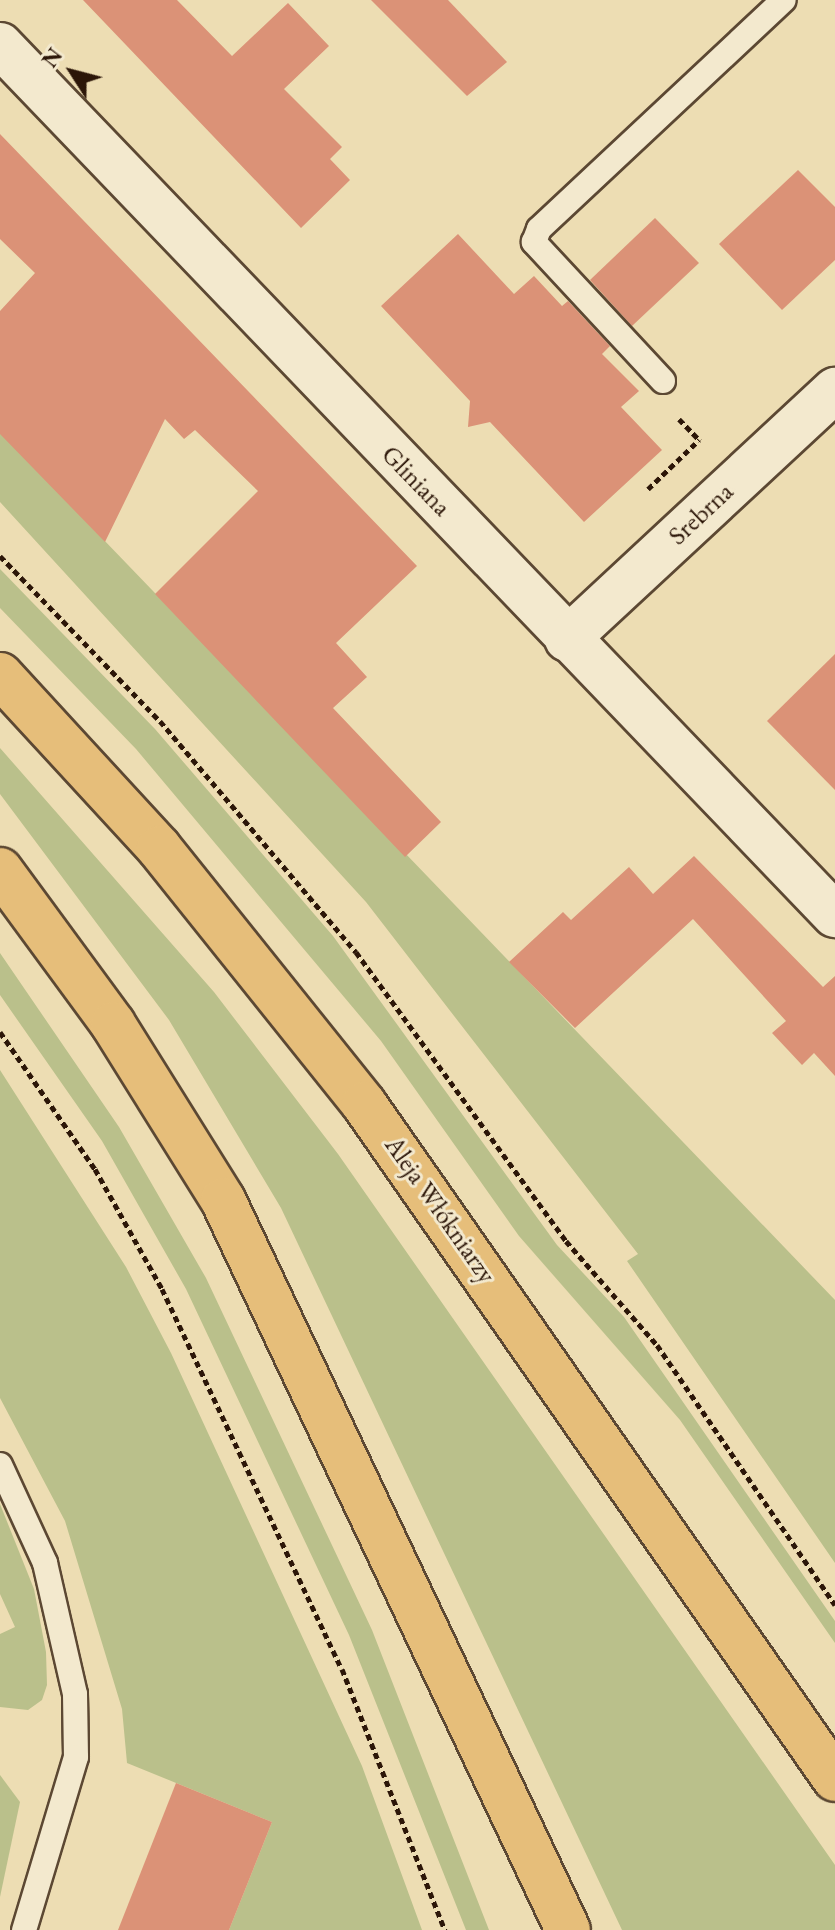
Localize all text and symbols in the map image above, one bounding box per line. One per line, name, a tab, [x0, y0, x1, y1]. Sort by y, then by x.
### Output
north arrow	[32, 32, 112, 112]
text: N	[35, 42, 69, 73]
street label: Gliniana	[375, 439, 457, 523]
street label: Srebrna	[662, 476, 740, 552]
street label: Aleja Włókniarzy	[378, 1131, 502, 1289]

